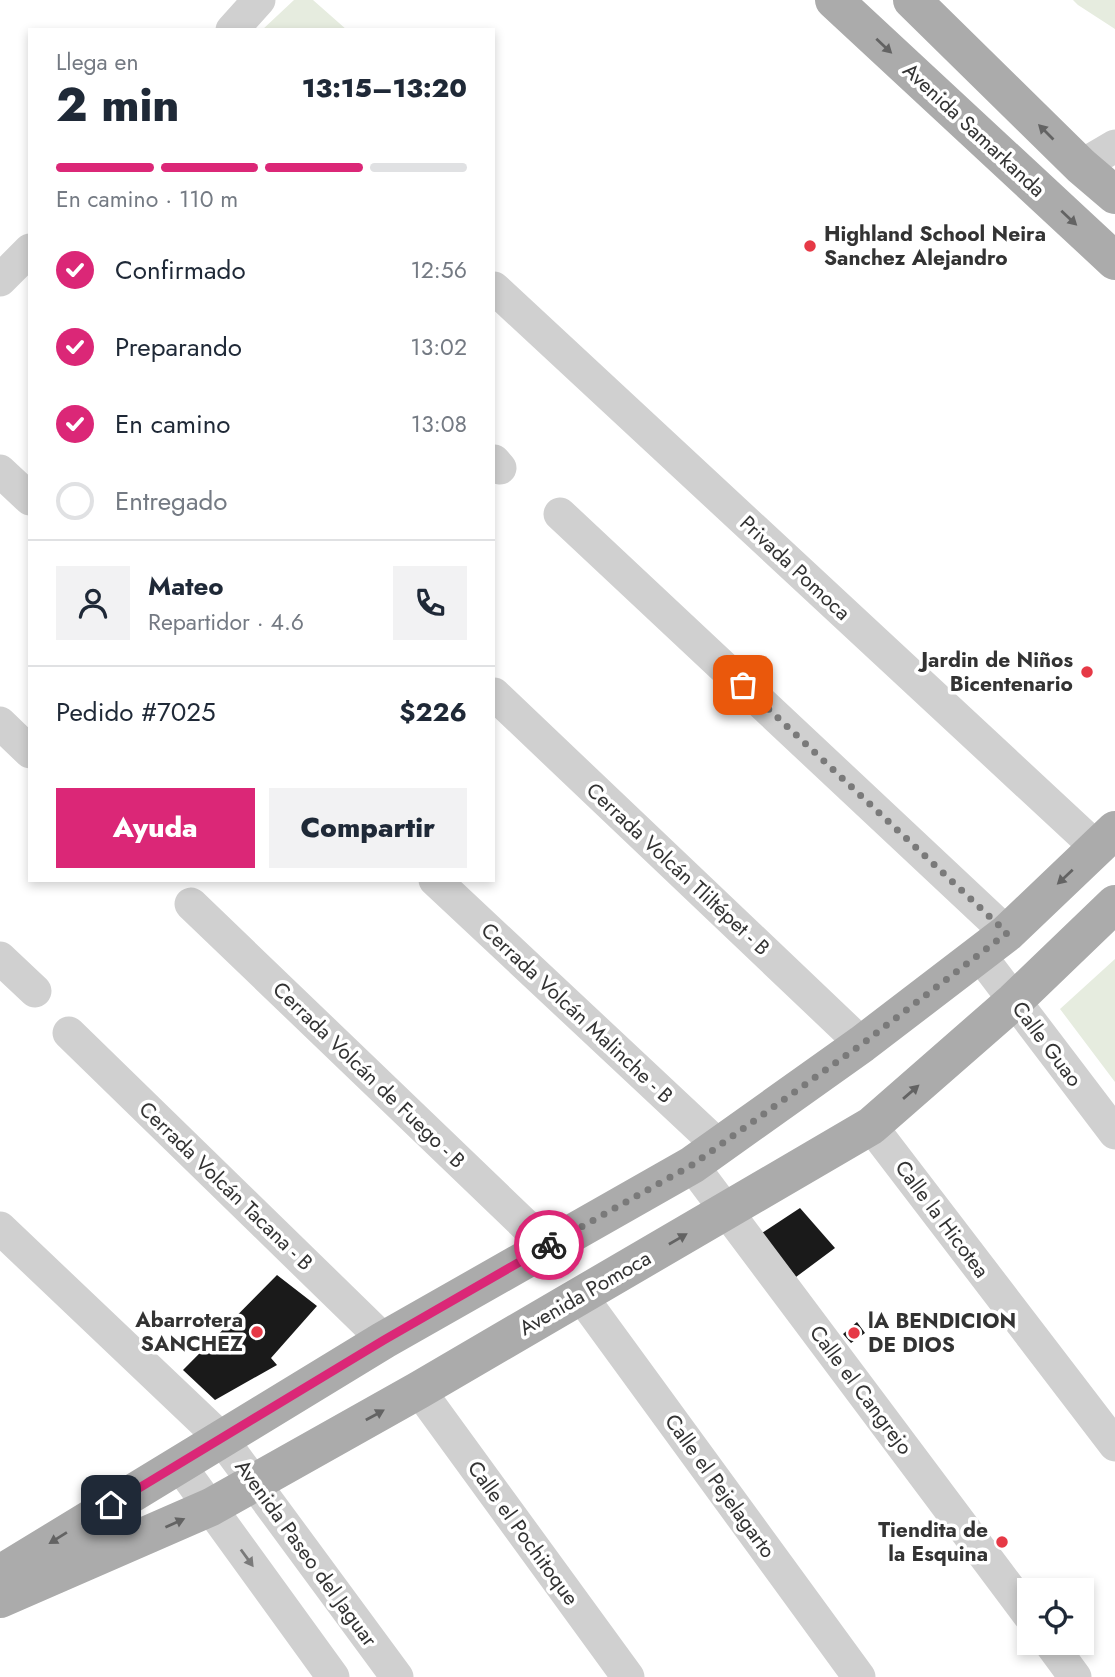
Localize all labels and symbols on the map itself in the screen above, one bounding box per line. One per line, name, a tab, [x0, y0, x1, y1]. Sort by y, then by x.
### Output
one-way arrow	[875, 38, 892, 54]
street label: Avenida Samarkanda	[896, 56, 1052, 204]
one-way arrow	[1038, 124, 1055, 141]
one-way arrow	[1060, 209, 1077, 225]
place label: Highland School Neira Sanchez Alejandro	[824, 219, 1046, 273]
marker: Highland School Neira Sanchez Alejandro	[802, 238, 818, 254]
street label: Privada Pomoca	[733, 509, 857, 627]
place label: Jardin de Niños Bicentenario	[917, 645, 1073, 699]
pin	[713, 655, 773, 715]
marker: Jardin de Niños Bicentenario	[1079, 664, 1095, 680]
street label: Cerrada Volcán Tliltépet - B	[579, 776, 777, 962]
one-way arrow	[1057, 869, 1074, 885]
street label: Cerrada Volcán Malinche - B	[474, 916, 680, 1110]
street label: Cerrada Volcán de Fuego - B	[266, 975, 472, 1175]
street label: Calle Guao	[1005, 995, 1089, 1093]
one-way arrow	[902, 1084, 919, 1100]
street label: Cerrada Volcán Tacana - B	[132, 1095, 320, 1277]
street label: Calle la Hicotea	[888, 1154, 996, 1284]
courier	[514, 1210, 584, 1280]
one-way arrow	[668, 1233, 687, 1245]
street label: Avenida Pomoca	[514, 1243, 656, 1343]
place label: Abarrotera SANCHEZ	[134, 1305, 243, 1359]
place label: lA BENDICION DE DIOS	[868, 1306, 1016, 1360]
street label: Calle el Cangrejo	[802, 1319, 920, 1461]
marker: Abarrotera SANCHEZ	[249, 1324, 265, 1340]
marker: lA BENDICION DE DIOS	[846, 1325, 862, 1341]
street label: Calle el Pejelagarto	[657, 1408, 783, 1564]
one-way arrow	[365, 1409, 385, 1421]
street label: Avenida Paseo del Jaguar	[228, 1453, 385, 1653]
street label: Calle el Pochitoque	[460, 1454, 586, 1612]
pin	[81, 1475, 141, 1535]
place label: Tiendita de la Esquina	[878, 1515, 988, 1569]
one-way arrow	[165, 1517, 185, 1529]
one-way arrow	[49, 1531, 68, 1544]
marker: Tiendita de la Esquina	[994, 1534, 1010, 1550]
one-way arrow	[240, 1549, 254, 1567]

